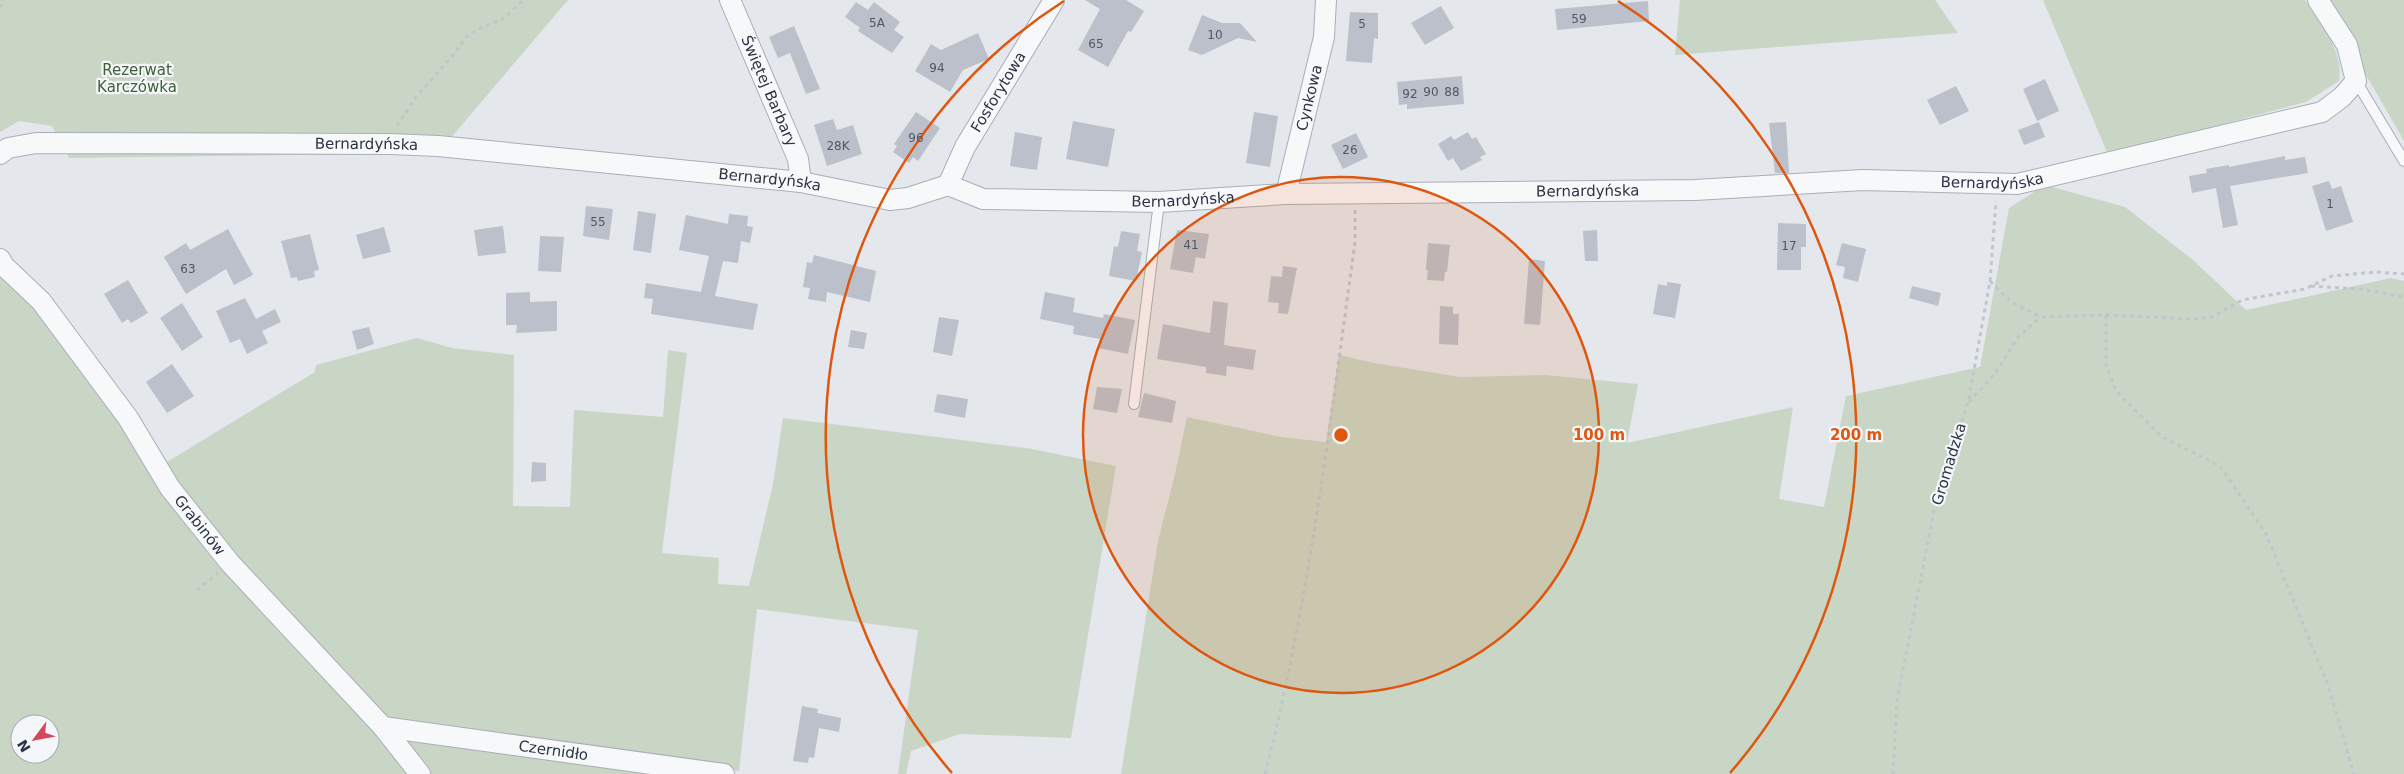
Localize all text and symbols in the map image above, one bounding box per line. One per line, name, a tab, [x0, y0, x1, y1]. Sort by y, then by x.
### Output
house number: 59	[1571, 12, 1587, 26]
house number: 5A	[869, 16, 886, 30]
house number: 5	[1358, 17, 1366, 31]
house number: 10	[1207, 28, 1223, 42]
street label: Świętej Barbary	[737, 32, 801, 149]
house number: 65	[1088, 37, 1104, 51]
street label: Fosforytowa	[967, 48, 1030, 136]
park label: Rezerwat Karczówka	[97, 61, 177, 96]
house number: 94	[929, 61, 945, 75]
street label: Cynkowa	[1293, 63, 1326, 133]
house number: 90	[1423, 85, 1439, 99]
house number: 88	[1444, 85, 1460, 99]
house number: 92	[1402, 87, 1418, 101]
house number: 96	[908, 131, 924, 145]
street label: Bernardyńska	[315, 135, 419, 154]
house number: 28K	[826, 139, 851, 153]
house number: 26	[1342, 143, 1358, 157]
street label: Bernardyńska	[718, 165, 823, 195]
street label: Bernardyńska	[1940, 169, 2045, 193]
street label: Bernardyńska	[1536, 182, 1640, 201]
street label: Bernardyńska	[1131, 188, 1235, 211]
house number: 1	[2326, 197, 2334, 211]
house number: 55	[590, 215, 606, 229]
house number: 41	[1183, 238, 1199, 252]
house number: 17	[1781, 239, 1797, 253]
house number: 63	[180, 262, 196, 276]
street label: Gromadzka	[1928, 421, 1970, 507]
centre of rings	[1332, 426, 1350, 444]
text: 100 m	[1573, 426, 1625, 444]
text: 200 m	[1830, 426, 1882, 444]
street label: Grabinów	[170, 492, 229, 559]
north arrow	[10, 714, 60, 764]
text: N	[14, 737, 34, 755]
street label: Czernidło	[517, 737, 589, 764]

